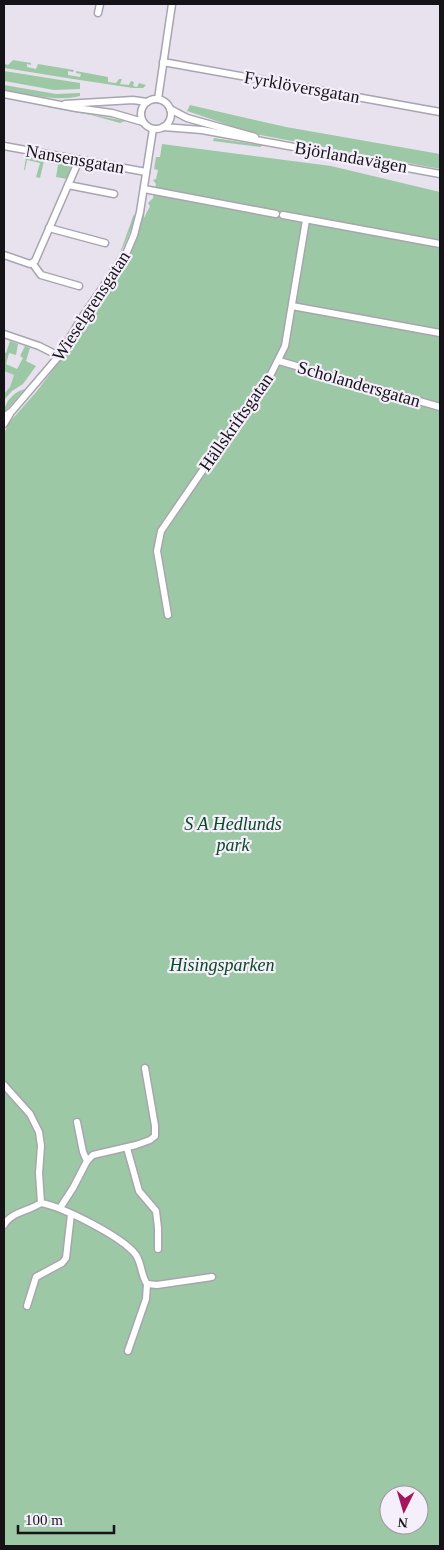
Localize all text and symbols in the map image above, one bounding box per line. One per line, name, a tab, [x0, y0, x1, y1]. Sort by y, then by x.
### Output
street label: Fyrklöversgatan	[243, 67, 361, 107]
street label: Björlandavägen	[293, 137, 409, 177]
street label: Nansensgatan	[24, 140, 126, 178]
street label: Wieselgrensgatan	[48, 247, 134, 365]
street label: Scholandersgatan	[295, 357, 423, 411]
street label: Hällskriftsgatan	[195, 369, 277, 475]
park label: S A Hedlunds park	[184, 814, 282, 855]
park label: Hisingsparken	[169, 955, 275, 975]
north arrow	[379, 1485, 429, 1535]
scale bar	[18, 1502, 114, 1534]
text: 100 m	[25, 1512, 63, 1528]
text: N	[397, 1515, 409, 1530]

